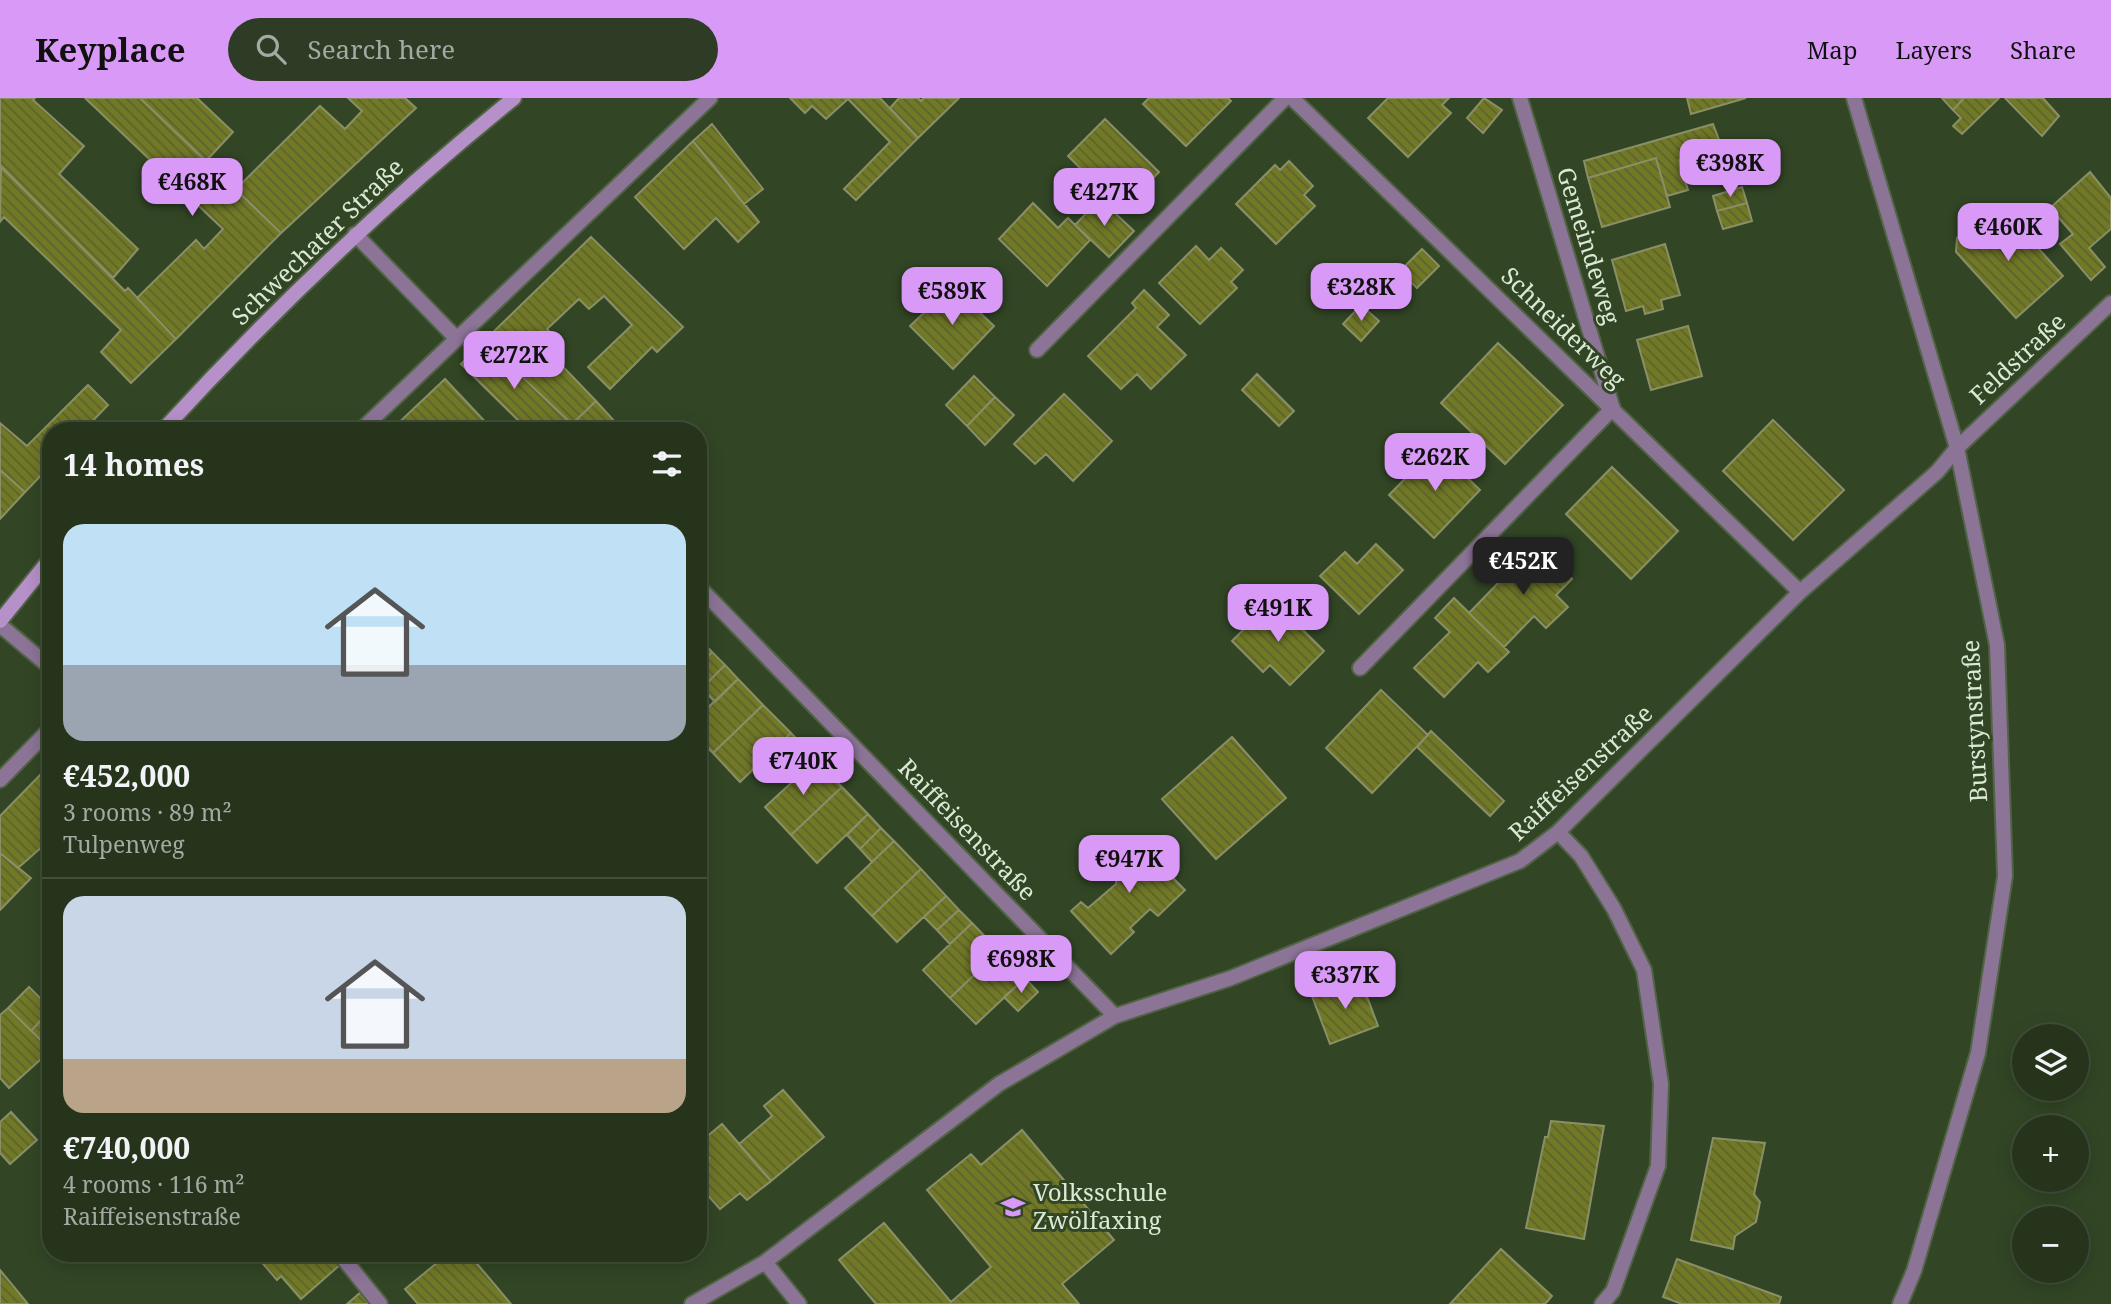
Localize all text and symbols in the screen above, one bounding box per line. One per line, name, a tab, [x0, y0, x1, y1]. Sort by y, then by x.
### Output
search box	[228, 18, 718, 81]
text: Keyplace	[35, 27, 186, 72]
icon: search	[252, 30, 290, 68]
text: Search here	[308, 31, 455, 67]
text: Map	[1807, 33, 1858, 66]
text: Layers	[1896, 33, 1972, 66]
text: Share	[2010, 33, 2076, 66]
pin: €398K	[1681, 140, 1779, 199]
text: €398K	[1696, 146, 1764, 178]
street label: Schwechater Straße	[224, 150, 410, 332]
pin: €468K	[143, 158, 241, 218]
street label: Gemeindeweg	[1550, 163, 1629, 328]
text: €468K	[158, 165, 226, 197]
pin: €427K	[1055, 169, 1153, 228]
text: €427K	[1070, 175, 1138, 207]
pin: €460K	[1959, 204, 2057, 263]
text: €460K	[1974, 210, 2042, 242]
street label: Schneiderweg	[1495, 259, 1634, 395]
pin: €328K	[1312, 264, 1410, 323]
pin: €589K	[903, 268, 1001, 327]
text: €328K	[1327, 270, 1395, 302]
text: €589K	[918, 274, 986, 306]
street label: Feldstraße	[1962, 305, 2072, 411]
pin: €272K	[465, 331, 563, 391]
text: €272K	[480, 338, 548, 370]
pin: €262K	[1386, 434, 1484, 493]
text: €262K	[1401, 440, 1469, 472]
text: 14 homes	[63, 444, 204, 485]
icon: filters	[648, 445, 686, 483]
pin: €452K	[1474, 538, 1572, 597]
text: €452K	[1489, 544, 1557, 576]
icon: home	[312, 569, 438, 695]
pin: €491K	[1229, 584, 1327, 644]
text: €491K	[1244, 591, 1312, 623]
street label: Burstynstraße	[1953, 639, 1994, 803]
street label: Raiffeisenstraße	[1501, 697, 1659, 847]
pin: €740K	[754, 738, 852, 797]
text: €740K	[769, 744, 837, 776]
street label: Raiffeisenstraße	[892, 751, 1044, 907]
text: €452,000	[63, 755, 190, 796]
text: 3 rooms · 89 m²	[63, 796, 232, 828]
text: Tulpenweg	[63, 828, 185, 860]
pin: €947K	[1080, 836, 1178, 895]
text: €947K	[1095, 842, 1163, 874]
pin: €698K	[972, 936, 1070, 995]
icon: home	[312, 941, 438, 1067]
text: €698K	[987, 942, 1055, 974]
pin: €337K	[1296, 951, 1394, 1011]
text: €337K	[1311, 958, 1379, 990]
map controls	[2012, 1024, 2089, 1283]
button: layers	[2012, 1024, 2089, 1101]
button: +	[2012, 1115, 2089, 1192]
text: €740,000	[63, 1127, 190, 1168]
text: 4 rooms · 116 m²	[63, 1168, 245, 1200]
place label: Volksschule Zwölfaxing	[1033, 1175, 1167, 1236]
school or university icon: Volksschule Zwölfaxing	[999, 1193, 1027, 1221]
text: Raiffeisenstraße	[63, 1200, 241, 1232]
button: −	[2012, 1206, 2089, 1283]

